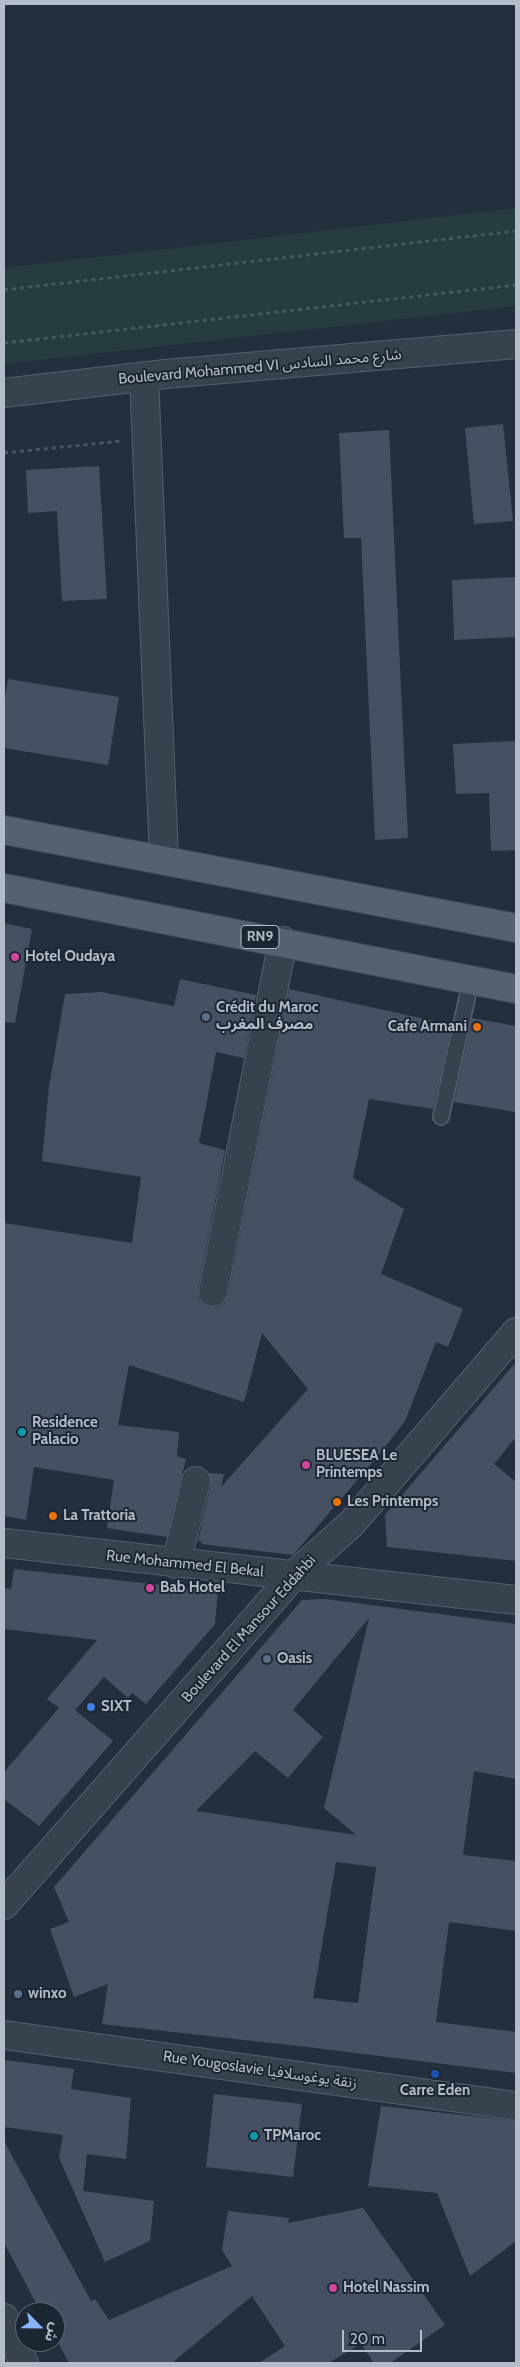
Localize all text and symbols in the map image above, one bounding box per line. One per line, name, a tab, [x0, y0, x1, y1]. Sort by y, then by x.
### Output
street label: Boulevard Mohammed VI شارع محمد السادس	[118, 346, 402, 388]
road number: RN9	[241, 926, 279, 949]
place label: Hotel Oudaya	[25, 948, 115, 966]
marker: Hotel Oudaya	[9, 951, 21, 963]
place label: Crédit du Maroc مصرف المغرب	[216, 999, 319, 1034]
marker: Crédit du Maroc مصرف المغرب	[200, 1011, 212, 1023]
place label: Cafe Armani	[388, 1018, 467, 1036]
marker: Cafe Armani	[471, 1021, 483, 1033]
place label: Residence Palacio	[32, 1414, 98, 1449]
marker: Residence Palacio	[16, 1426, 28, 1438]
place label: BLUESEA Le Printemps	[316, 1447, 397, 1482]
marker: BLUESEA Le Printemps	[300, 1459, 312, 1471]
place label: Les Printemps	[347, 1493, 438, 1511]
marker: Les Printemps	[331, 1496, 343, 1508]
place label: La Trattoria	[63, 1507, 136, 1525]
marker: La Trattoria	[47, 1510, 59, 1522]
street label: Rue Mohammed El Bekal	[105, 1547, 265, 1581]
street label: Boulevard El Mansour Eddahbi	[178, 1552, 320, 1706]
place label: Bab Hotel	[160, 1579, 225, 1597]
marker: Bab Hotel	[144, 1582, 156, 1594]
place label: Oasis	[277, 1650, 312, 1668]
marker: Oasis	[261, 1653, 273, 1665]
place label: SIXT	[101, 1698, 132, 1716]
marker: SIXT	[85, 1701, 97, 1713]
place label: winxo	[28, 1985, 66, 2003]
marker: winxo	[12, 1988, 24, 2000]
street label: Rue Yougoslavie زنقة يوغوسلافيا	[162, 2047, 358, 2093]
marker: Carre Eden	[429, 2068, 441, 2080]
place label: Carre Eden	[400, 2082, 470, 2100]
place label: TPMaroc	[264, 2127, 321, 2145]
marker: TPMaroc	[248, 2130, 260, 2142]
place label: Hotel Nassim	[343, 2279, 430, 2297]
marker: Hotel Nassim	[327, 2282, 339, 2294]
north arrow	[15, 2302, 65, 2352]
text: ش	[41, 2320, 65, 2345]
scale bar	[345, 2320, 425, 2352]
text: 20 m	[350, 2330, 385, 2348]

